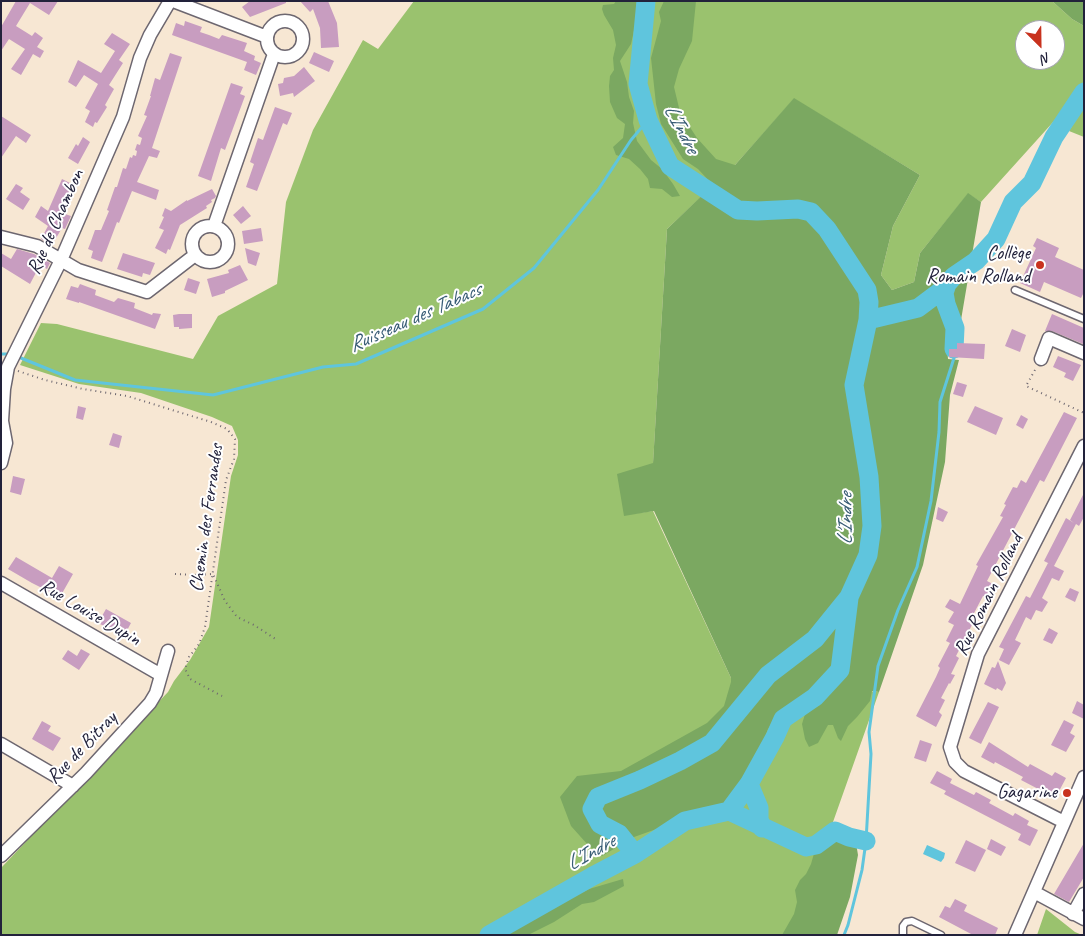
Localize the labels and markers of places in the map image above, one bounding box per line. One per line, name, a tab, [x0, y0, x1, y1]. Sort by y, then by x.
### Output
place label: Collège Romain Rolland	[926, 242, 1030, 289]
marker: Collège Romain Rolland	[1034, 259, 1046, 271]
place label: Gagarine	[997, 781, 1057, 805]
marker: Gagarine	[1061, 787, 1073, 799]

